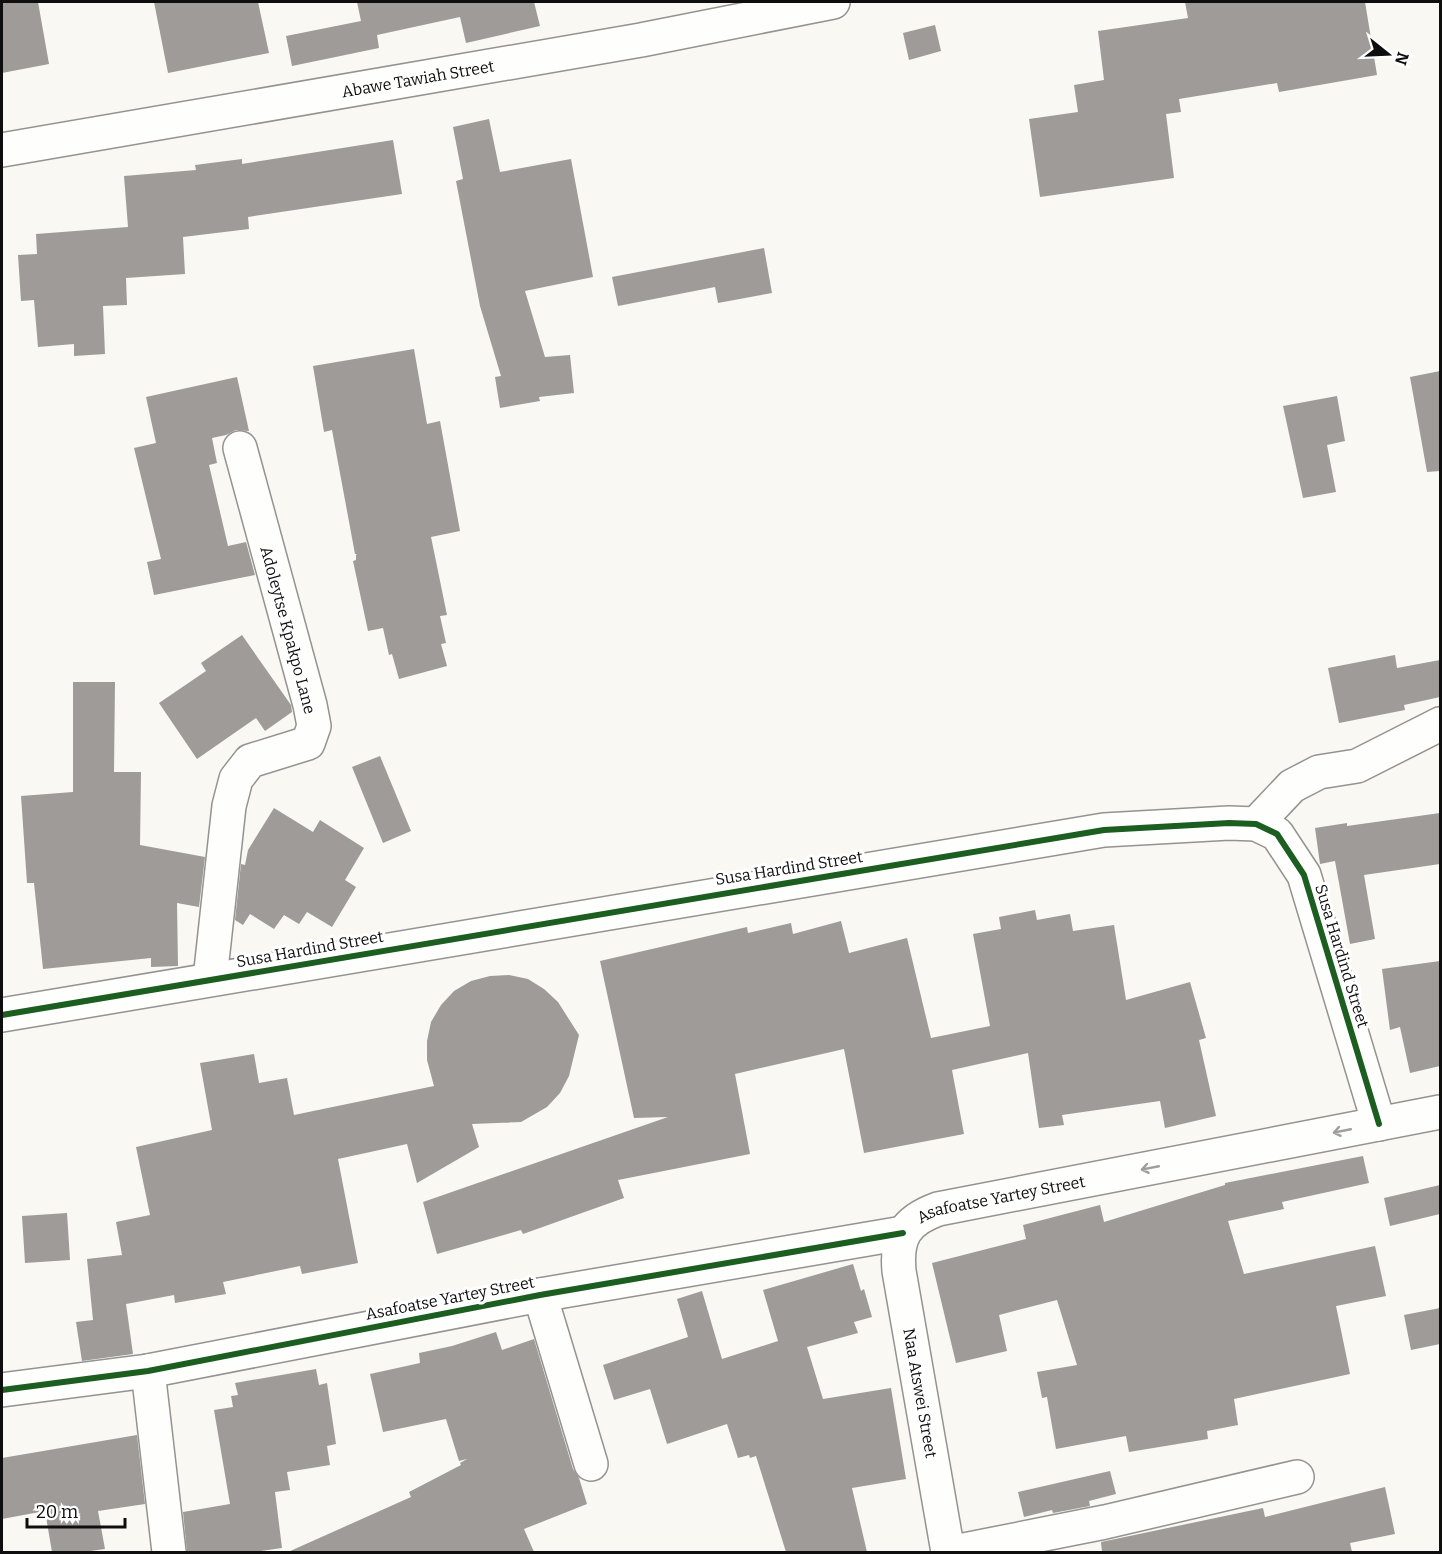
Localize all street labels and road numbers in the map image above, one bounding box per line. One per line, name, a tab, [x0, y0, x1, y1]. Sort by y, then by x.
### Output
street label: Abawe Tawiah Street	[340, 56, 496, 101]
street label: Adoleytse Kpakpo Lane	[256, 544, 320, 716]
street label: Susa Hardind Street	[714, 847, 864, 889]
street label: Susa Hardind Street	[1311, 882, 1373, 1030]
street label: Susa Hardind Street	[235, 927, 385, 971]
street label: Asafoatse Yartey Street	[913, 1171, 1087, 1227]
street label: Asafoatse Yartey Street	[364, 1272, 536, 1324]
street label: Naa Atswei Street	[899, 1327, 941, 1460]

